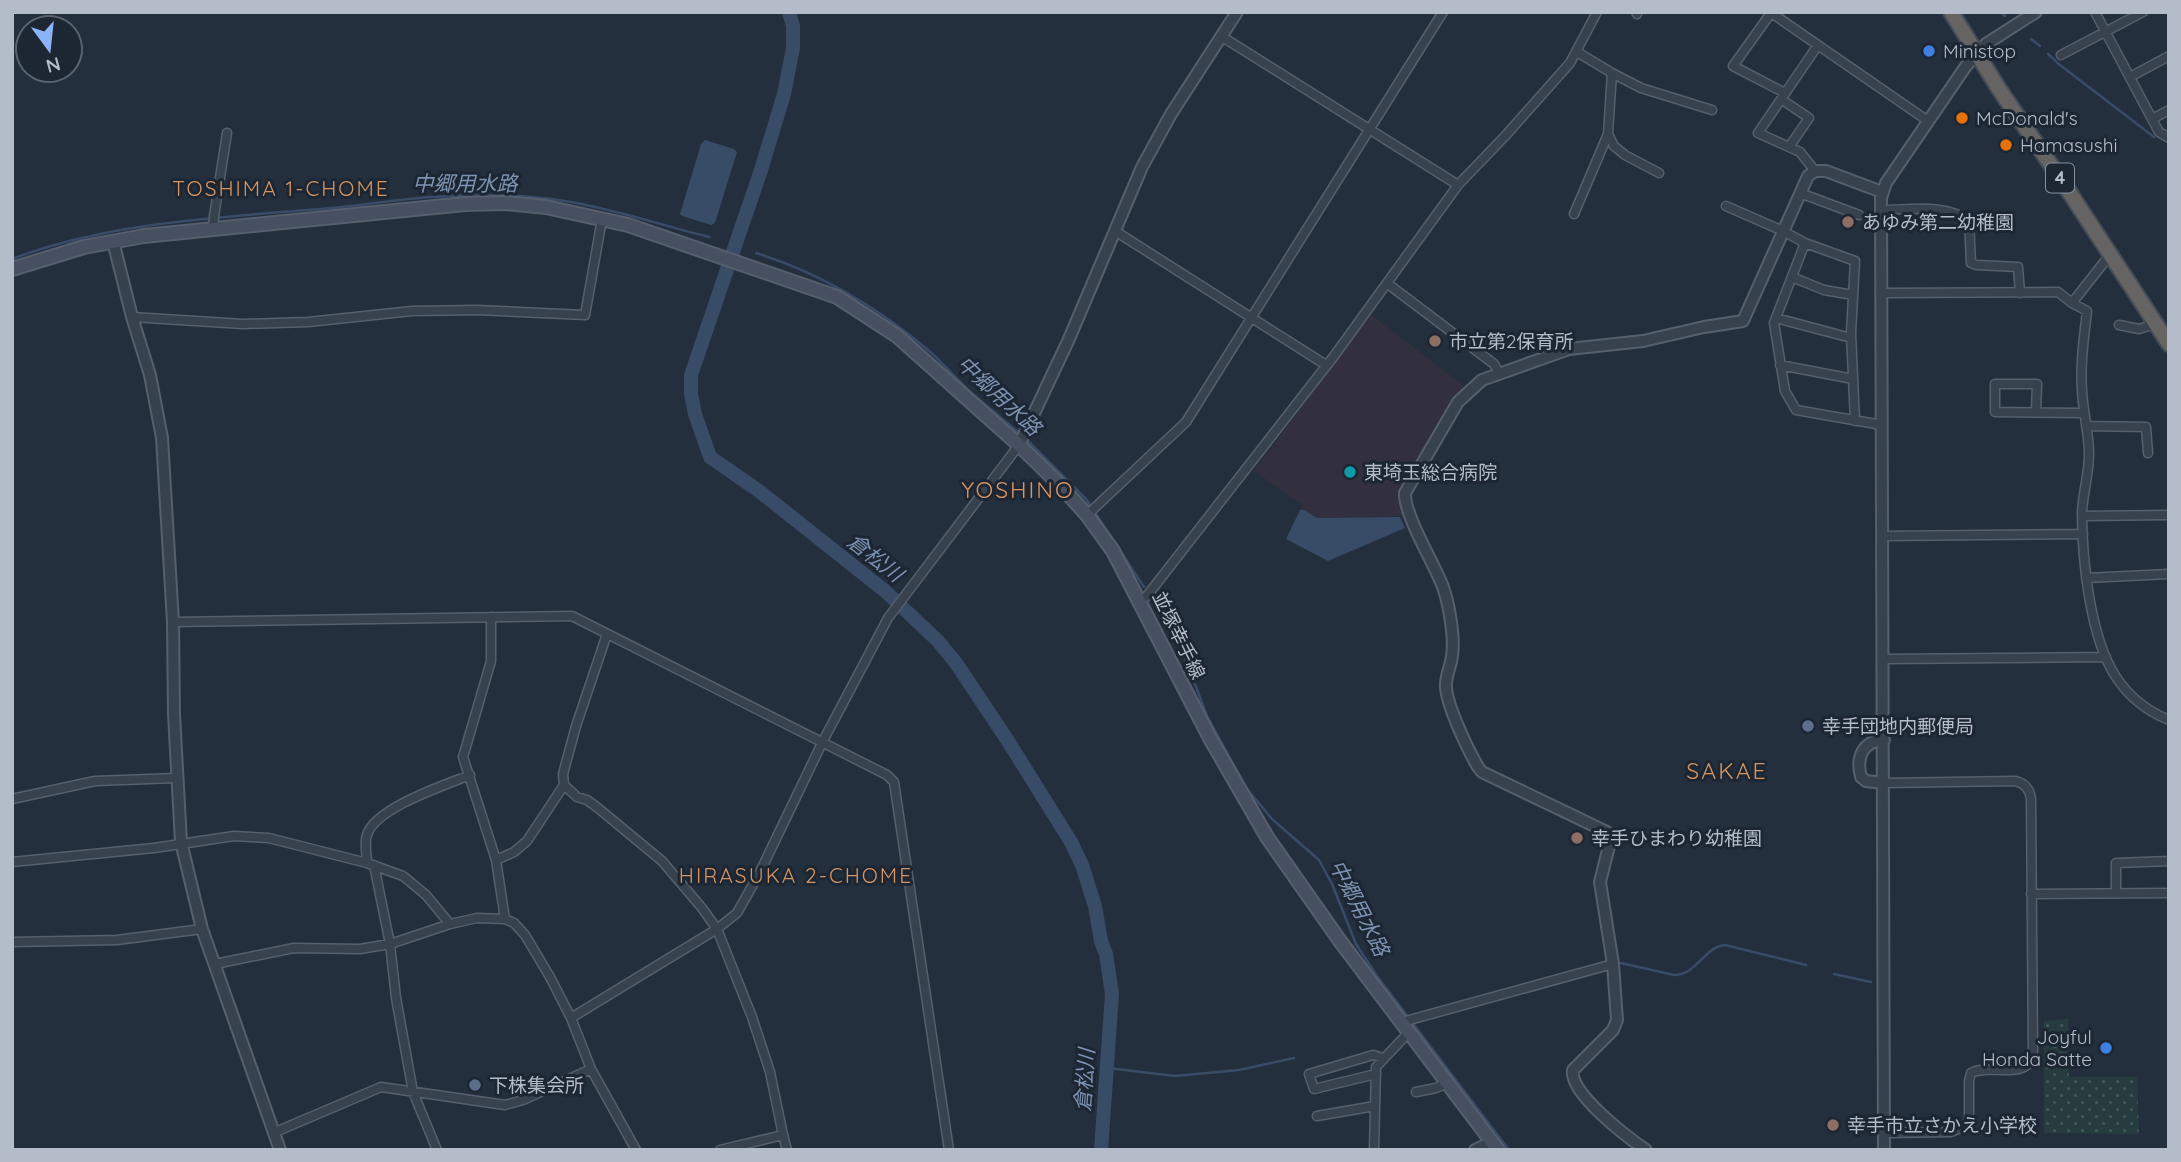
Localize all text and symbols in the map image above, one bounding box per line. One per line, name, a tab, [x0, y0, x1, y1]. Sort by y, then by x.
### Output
north arrow	[14, 14, 84, 84]
place label: Ministop	[1943, 39, 2016, 63]
marker: Ministop	[1921, 43, 1937, 59]
text: N	[44, 52, 63, 79]
place label: McDonald's	[1976, 106, 2078, 130]
marker: McDonald's	[1954, 110, 1970, 126]
place label: Hamasushi	[2020, 133, 2118, 157]
marker: Hamasushi	[1998, 137, 2014, 153]
road number: 4	[2046, 163, 2074, 192]
water label: 中郷用水路	[413, 170, 519, 196]
district label: TOSHIMA 1-CHOME	[172, 175, 390, 201]
place label: あゆみ第二幼稚園	[1862, 210, 2014, 234]
marker: あゆみ第二幼稚園	[1840, 214, 1856, 230]
place label: 市立第2保育所	[1449, 329, 1574, 353]
marker: 市立第2保育所	[1427, 333, 1443, 349]
water label: 中郷用水路	[952, 350, 1048, 442]
place label: 東埼玉総合病院	[1364, 460, 1497, 484]
marker: 東埼玉総合病院	[1342, 464, 1358, 480]
district label: YOSHINO	[961, 475, 1075, 504]
water label: 倉松川	[843, 528, 910, 588]
street label: 並塚幸手線	[1147, 587, 1211, 683]
place label: 幸手団地内郵便局	[1822, 714, 1974, 738]
marker: 幸手団地内郵便局	[1800, 718, 1816, 734]
district label: SAKAE	[1686, 756, 1768, 785]
place label: 幸手ひまわり幼稚園	[1591, 826, 1762, 850]
marker: 幸手ひまわり幼稚園	[1569, 830, 1585, 846]
water label: 中郷用水路	[1324, 855, 1396, 962]
district label: HIRASUKA 2-CHOME	[679, 862, 913, 888]
place label: Joyful Honda Satte	[1982, 1025, 2092, 1071]
marker: Joyful Honda Satte	[2098, 1040, 2114, 1056]
water label: 倉松川	[1069, 1046, 1099, 1112]
place label: 下株集会所	[489, 1073, 584, 1097]
marker: 下株集会所	[467, 1077, 483, 1093]
place label: 幸手市立さかえ小学校	[1847, 1113, 2037, 1137]
marker: 幸手市立さかえ小学校	[1825, 1117, 1841, 1133]

